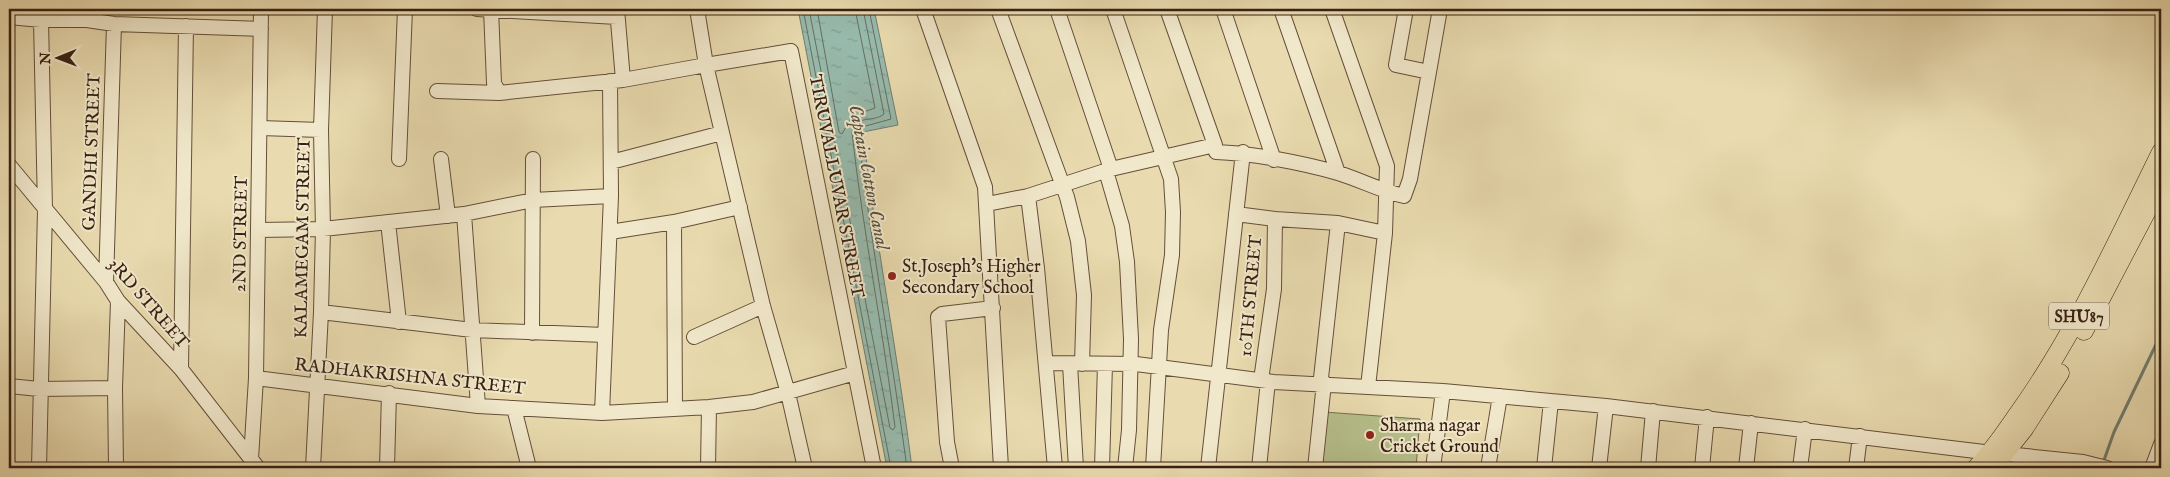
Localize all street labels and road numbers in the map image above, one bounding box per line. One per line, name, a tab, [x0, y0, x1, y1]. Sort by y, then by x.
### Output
street label: GANDHI STREET	[78, 73, 107, 231]
street label: TIRUVALLUVAR STREET	[803, 73, 868, 300]
street label: KALAMEGAM STREET	[290, 137, 317, 339]
street label: 2ND STREET	[229, 176, 254, 292]
street label: 10TH STREET	[1235, 234, 1268, 358]
street label: 3RD STREET	[102, 254, 194, 354]
road number: SHU87	[2049, 302, 2109, 330]
street label: RADHAKRISHNA STREET	[293, 354, 526, 401]

